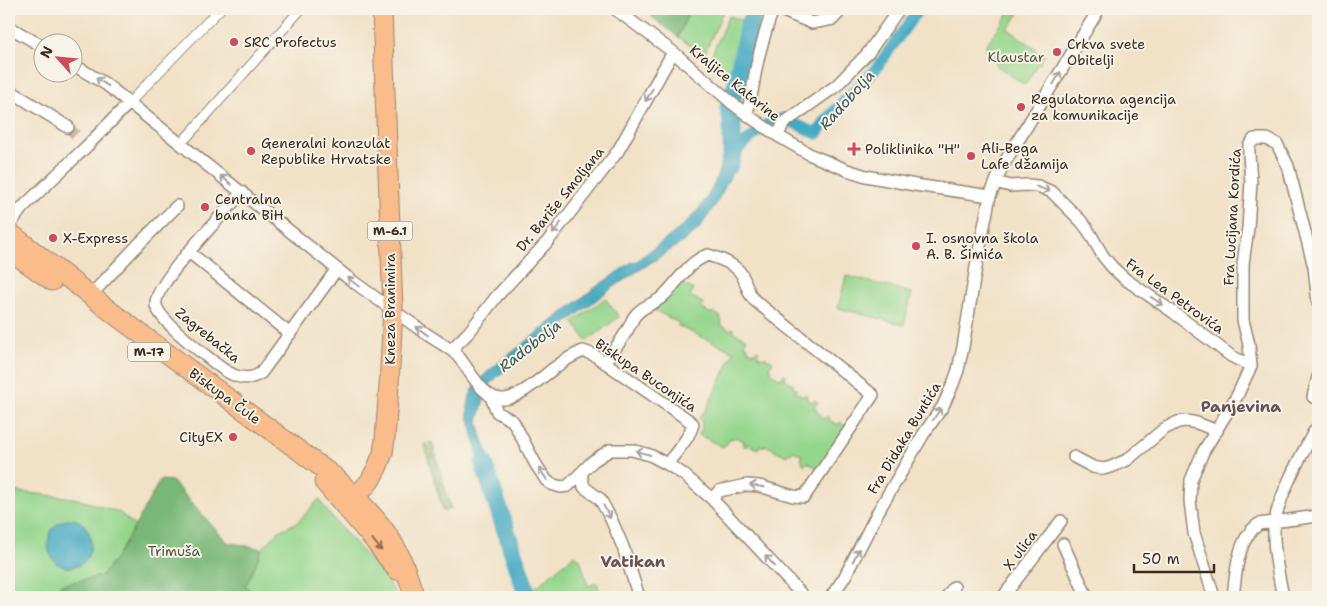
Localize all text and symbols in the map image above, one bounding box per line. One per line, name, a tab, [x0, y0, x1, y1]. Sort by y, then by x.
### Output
north arrow	[32, 32, 82, 82]
place label: SRC Profectus	[244, 33, 337, 51]
place label: Crkva svete Obitelji	[1067, 35, 1145, 69]
marker: SRC Profectus	[228, 36, 240, 48]
street label: Kraljice Katarine	[686, 41, 784, 125]
text: N	[36, 43, 57, 61]
marker: Crkva svete Obitelji	[1051, 46, 1063, 58]
park label: Klaustar	[988, 48, 1045, 66]
water label: Radobolja	[815, 66, 879, 134]
one-way arrow	[1053, 71, 1063, 85]
one-way arrow	[95, 77, 109, 87]
one-way arrow	[644, 87, 654, 102]
place label: Regulatorna agencija za komunikacije	[1031, 90, 1176, 124]
marker: Regulatorna agencija za komunikacije	[1015, 101, 1027, 113]
place label: Generalni konzulat Republike Hrvatske	[261, 134, 391, 168]
place label: Ali-Bega Lafe džamija	[981, 139, 1068, 173]
place label: Poliklinika "H"	[865, 140, 960, 158]
marker: Poliklinika "H"	[847, 142, 861, 156]
street label: Dr. Bariše Smoljana	[512, 143, 608, 255]
marker: Generalni konzulat Republike Hrvatske	[245, 145, 257, 157]
street label: Fra Lucijana Kordića	[1219, 148, 1245, 286]
marker: Ali-Bega Lafe džamija	[965, 150, 977, 162]
one-way arrow	[220, 175, 233, 186]
one-way arrow	[1035, 185, 1051, 194]
place label: Centralna banka BiH	[215, 190, 284, 224]
marker: Centralna banka BiH	[199, 201, 211, 213]
one-way arrow	[552, 221, 563, 234]
road number: M-6.1	[368, 222, 412, 240]
place label: X-Express	[63, 229, 128, 247]
place label: I. osnovna škola A. B. Šimića	[926, 229, 1039, 263]
marker: X-Express	[47, 232, 59, 244]
marker: I. osnovna škola A. B. Šimića	[910, 240, 922, 252]
street label: Kneza Branimira	[381, 253, 399, 365]
street label: Fra Lea Petrovića	[1122, 254, 1228, 338]
one-way arrow	[346, 277, 360, 287]
one-way arrow	[1149, 296, 1163, 306]
street label: Zagrebačka	[172, 303, 244, 367]
water label: Radobolja	[495, 315, 565, 377]
one-way arrow	[415, 326, 429, 336]
street label: Biskupa Buconjića	[592, 334, 700, 416]
road number: M-17	[128, 342, 170, 362]
street label: Biskupa Čule	[186, 364, 264, 428]
street label: Fra Didaka Buntića	[863, 378, 945, 497]
district label: Panjevina	[1201, 396, 1281, 417]
one-way arrow	[932, 408, 942, 422]
place label: CityEX	[179, 428, 223, 446]
marker: CityEX	[227, 431, 239, 443]
one-way arrow	[635, 448, 651, 458]
one-way arrow	[538, 467, 548, 481]
one-way arrow	[749, 481, 765, 491]
one-way arrow	[603, 504, 612, 519]
street label: X ulica	[999, 526, 1041, 574]
one-way arrow	[371, 538, 382, 551]
scale bar	[1134, 541, 1214, 573]
park label: Trimuša	[148, 542, 201, 560]
one-way arrow	[852, 548, 861, 563]
text: 50 m	[1142, 549, 1180, 569]
district label: Vatikan	[601, 551, 666, 572]
one-way arrow	[764, 555, 776, 568]

